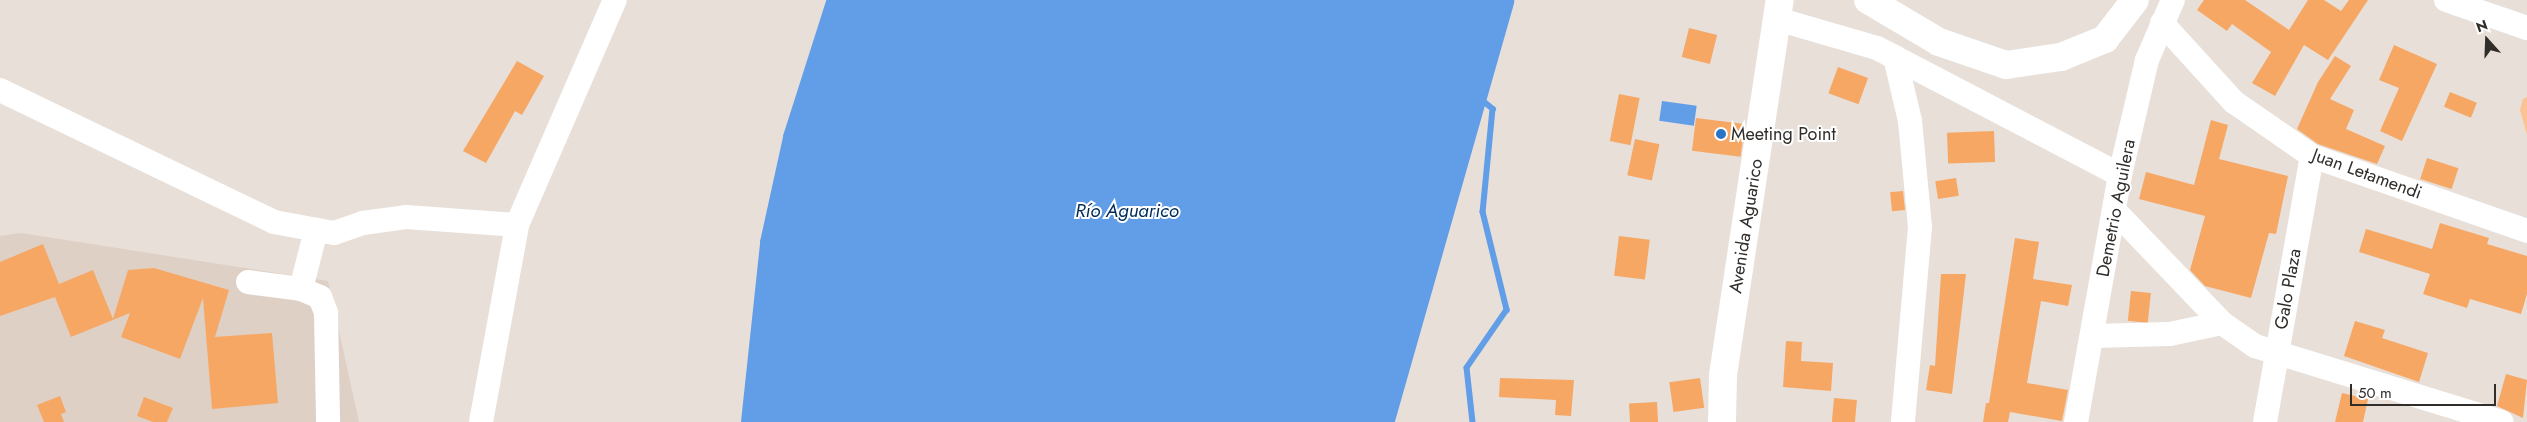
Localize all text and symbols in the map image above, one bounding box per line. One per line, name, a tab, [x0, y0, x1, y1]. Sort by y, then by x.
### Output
north arrow	[2462, 15, 2512, 65]
text: N	[2473, 15, 2491, 37]
place label: Meeting Point	[1731, 123, 1836, 145]
marker: Meeting Point	[1715, 128, 1727, 140]
street label: Demetrio Aguilera	[2092, 137, 2140, 279]
street label: Juan Letamendi	[2309, 144, 2425, 204]
street label: Avenida Aguarico	[1725, 157, 1767, 295]
water label: Río Aguarico	[1075, 200, 1179, 222]
street label: Galo Plaza	[2270, 247, 2306, 331]
scale bar	[2352, 374, 2498, 406]
text: 50 m	[2358, 382, 2392, 404]

